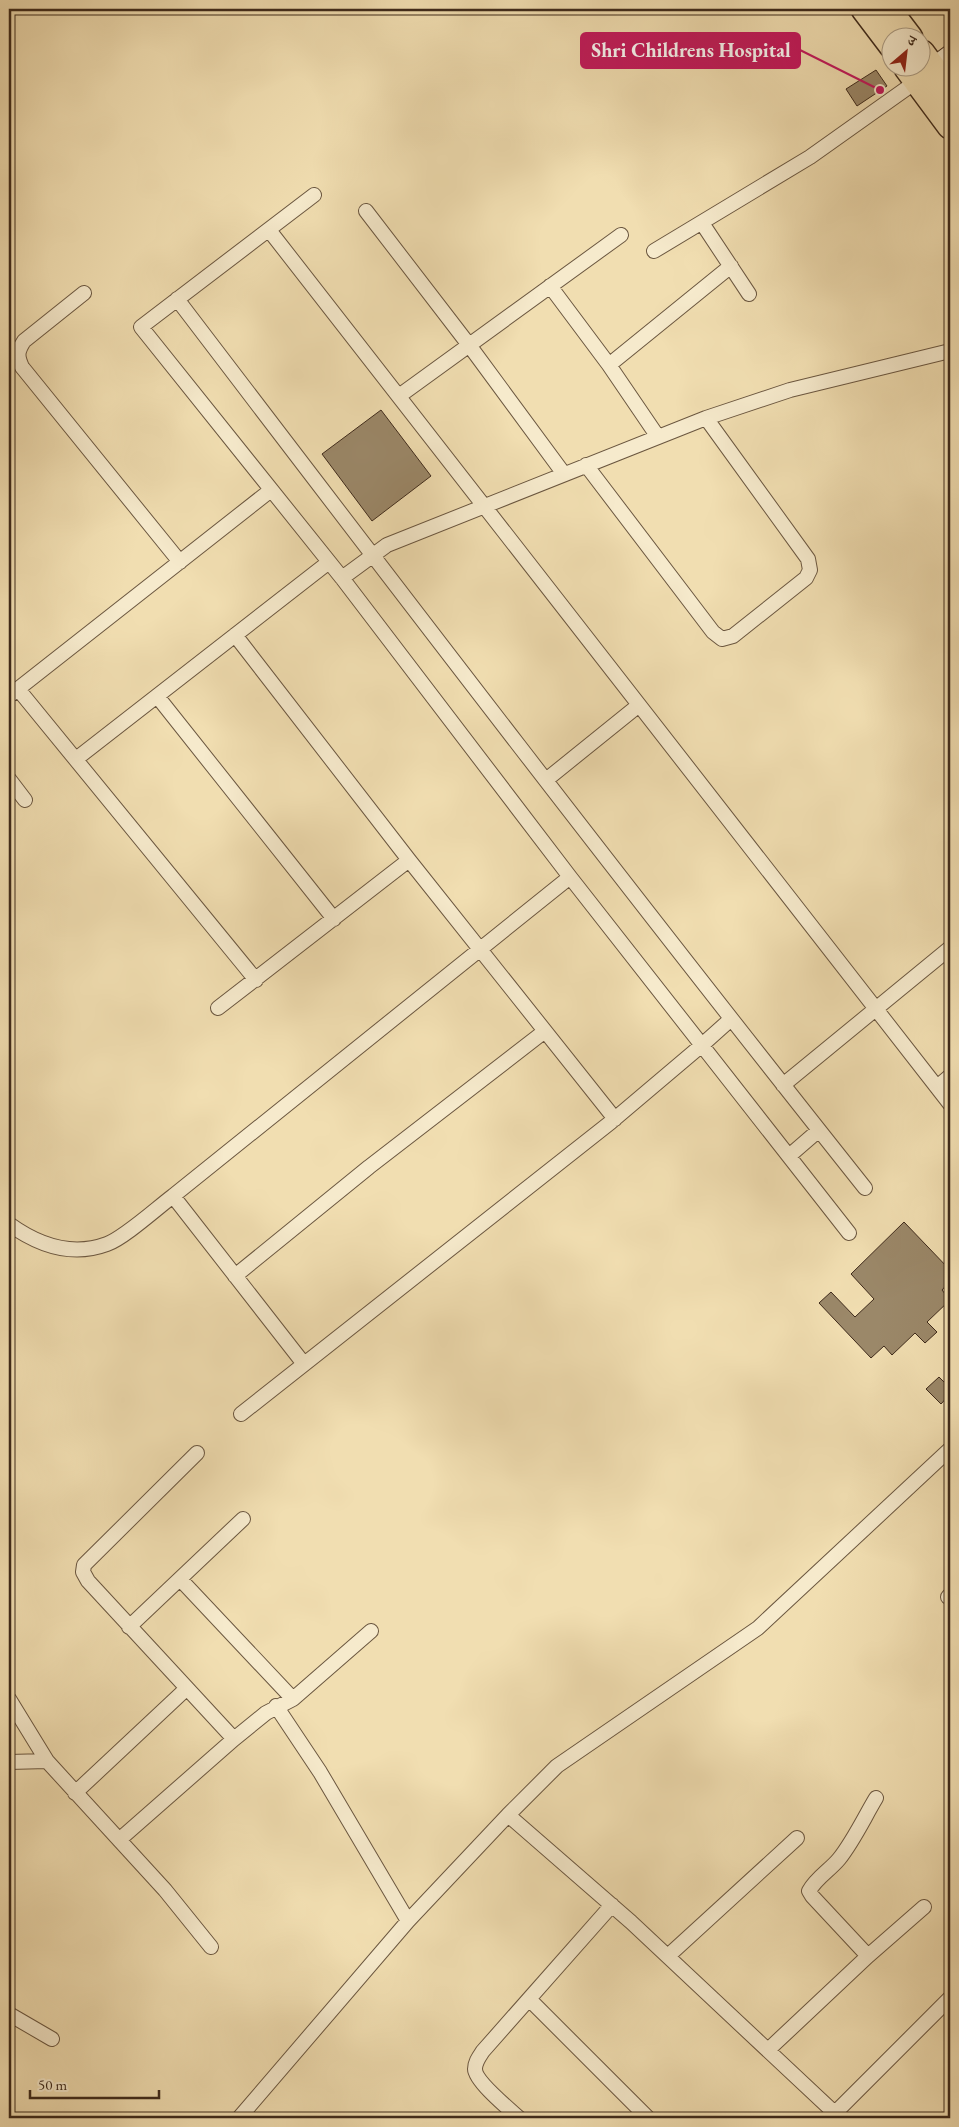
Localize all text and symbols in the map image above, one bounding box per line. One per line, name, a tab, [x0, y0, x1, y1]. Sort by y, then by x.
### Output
north arrow	[882, 28, 932, 78]
text: उ	[904, 30, 920, 51]
callout: Shri Childrens Hospital	[581, 33, 800, 68]
text: Shri Childrens Hospital	[591, 37, 791, 63]
scale bar	[30, 2067, 159, 2099]
text: 50 m	[38, 2075, 67, 2094]

